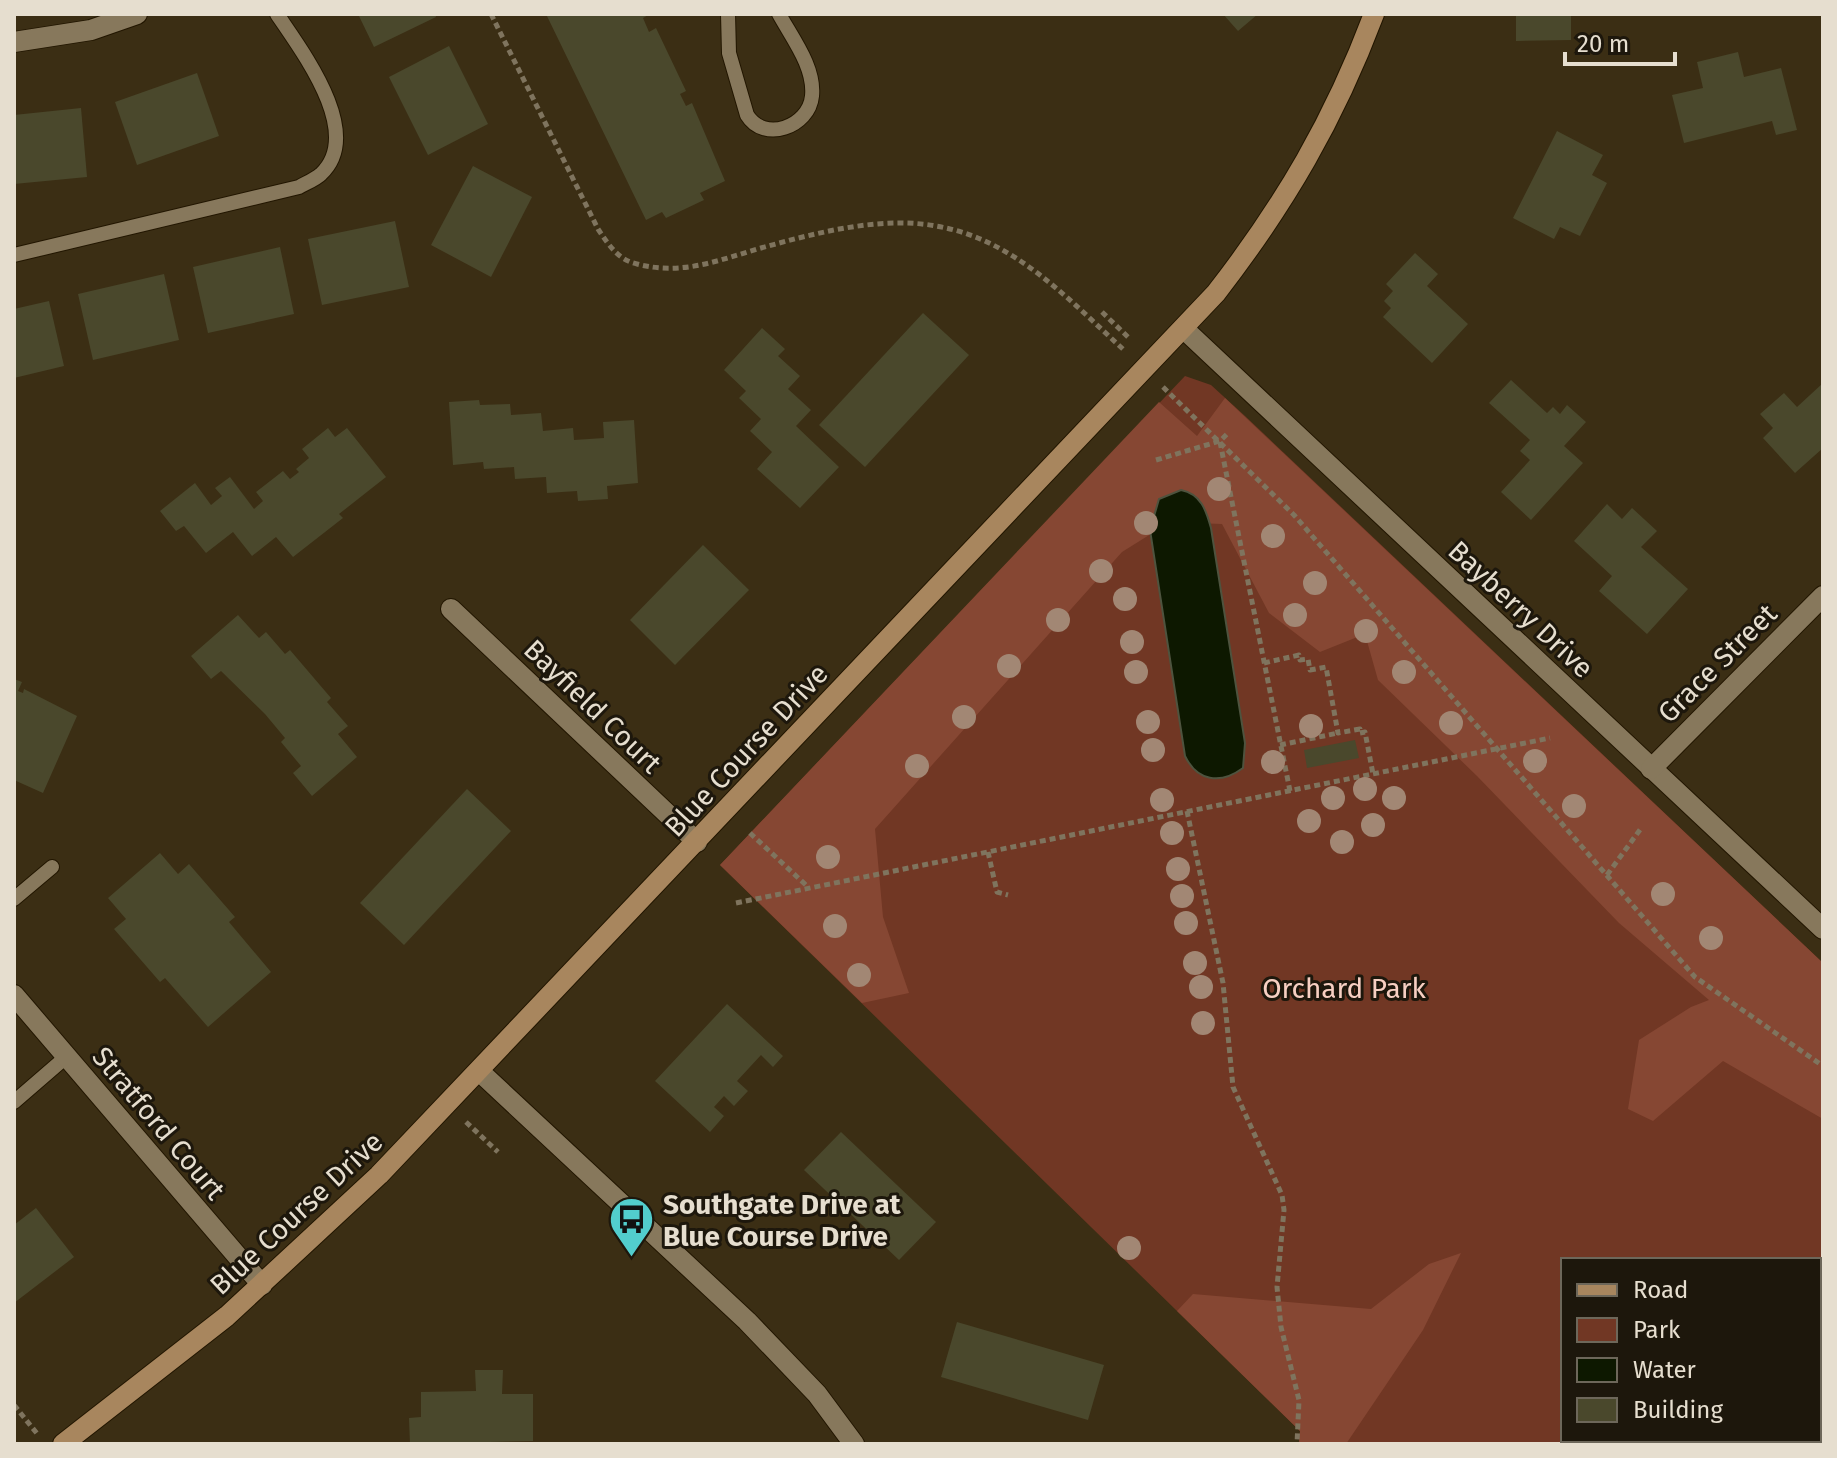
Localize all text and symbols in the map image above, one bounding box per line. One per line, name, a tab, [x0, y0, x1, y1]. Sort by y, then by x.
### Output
scale bar	[1565, 16, 1675, 66]
text: 20 m	[1577, 30, 1629, 58]
street label: Bayberry Drive	[1441, 534, 1600, 685]
street label: Grace Street	[1651, 597, 1784, 730]
street label: Bayfield Court	[517, 633, 669, 781]
street label: Blue Course Drive	[658, 657, 835, 843]
park label: Orchard Park	[1262, 972, 1426, 1005]
street label: Stratford Court	[85, 1040, 233, 1207]
street label: Blue Course Drive	[203, 1125, 389, 1302]
place label: Southgate Drive at Blue Course Drive	[663, 1188, 902, 1253]
bus stop icon: Southgate Drive at Blue Course Drive	[608, 1196, 656, 1259]
legend	[1561, 1258, 1821, 1442]
text: Road	[1633, 1276, 1688, 1304]
text: Park	[1633, 1316, 1681, 1344]
text: Water	[1633, 1356, 1697, 1384]
text: Building	[1633, 1396, 1723, 1424]

